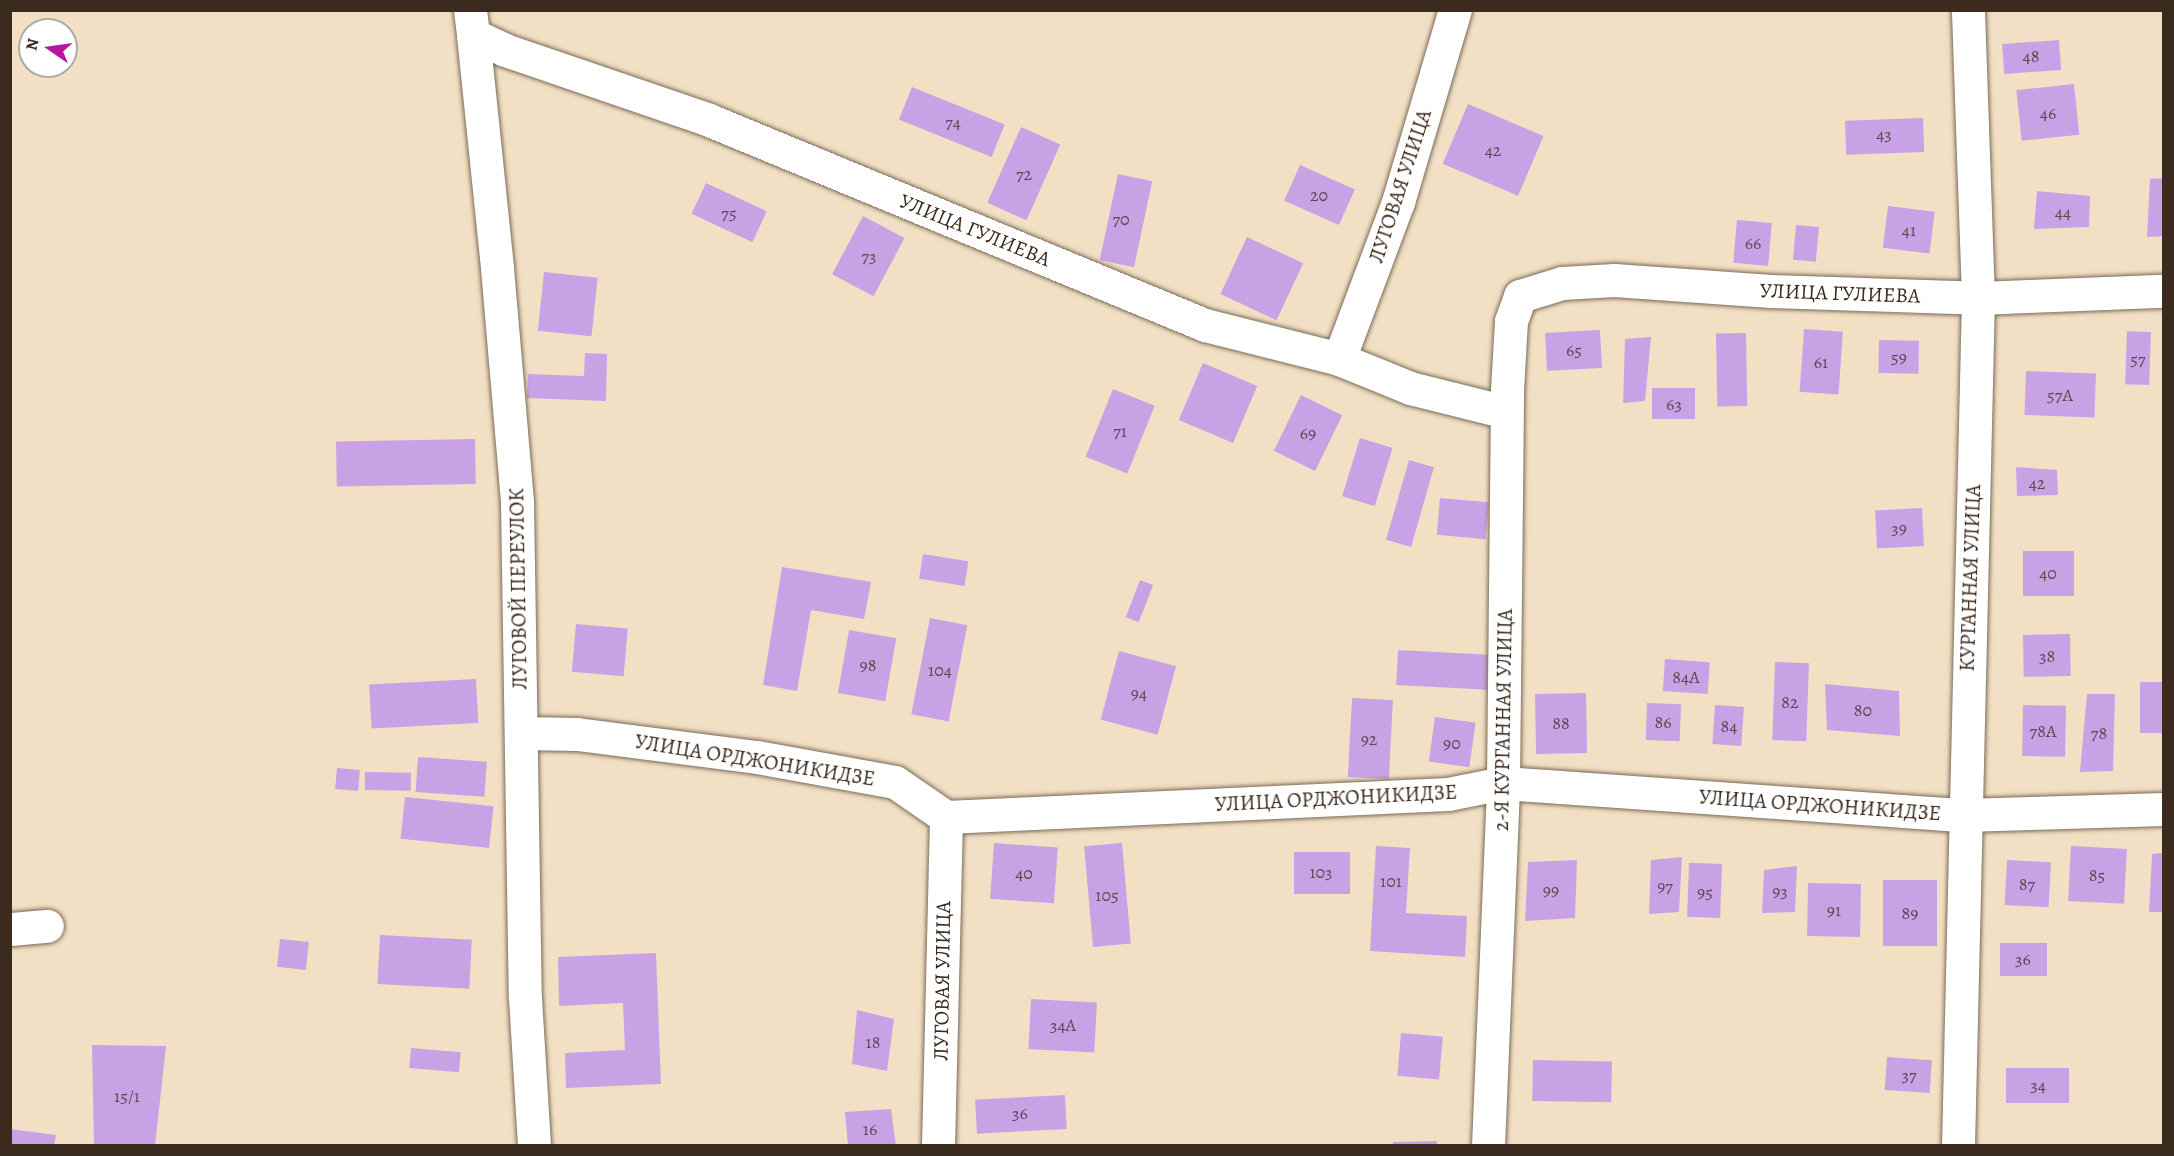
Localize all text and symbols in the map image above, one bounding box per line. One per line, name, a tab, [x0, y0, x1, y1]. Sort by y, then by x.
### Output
north arrow	[18, 18, 78, 78]
text: N	[20, 36, 44, 53]
house number: 48	[2023, 45, 2039, 67]
house number: 46	[2040, 102, 2056, 124]
street label: ЛУГОВАЯ УЛИЦА	[1363, 106, 1437, 266]
house number: 74	[945, 111, 961, 133]
house number: 43	[1876, 123, 1892, 145]
house number: 42	[1485, 139, 1501, 161]
house number: 72	[1016, 163, 1032, 185]
house number: 20	[1310, 184, 1328, 206]
street label: УЛИЦА ГУЛИЕВА	[896, 188, 1054, 272]
house number: 44	[2055, 201, 2071, 223]
house number: 75	[721, 202, 737, 224]
house number: 70	[1112, 208, 1130, 230]
house number: 41	[1902, 219, 1916, 241]
house number: 66	[1745, 232, 1761, 254]
house number: 73	[861, 245, 877, 267]
street label: УЛИЦА ГУЛИЕВА	[1759, 278, 1921, 308]
house number: 65	[1566, 339, 1582, 361]
house number: 59	[1891, 346, 1907, 368]
house number: 57	[2130, 348, 2146, 370]
house number: 61	[1814, 351, 1828, 373]
house number: 57А	[2047, 384, 2073, 406]
house number: 63	[1666, 393, 1682, 415]
house number: 71	[1113, 420, 1127, 442]
house number: 69	[1300, 422, 1316, 444]
house number: 42	[2029, 472, 2045, 494]
street label: КУРГАННАЯ УЛИЦА	[1954, 484, 1986, 672]
street label: ЛУГОВОЙ ПЕРЕУЛОК	[504, 488, 532, 690]
house number: 39	[1891, 517, 1907, 539]
house number: 40	[2039, 562, 2057, 584]
street label: 2-Я КУРГАННАЯ УЛИЦА	[1488, 609, 1518, 831]
house number: 38	[2039, 645, 2055, 667]
house number: 98	[860, 654, 876, 676]
house number: 104	[928, 659, 952, 681]
house number: 84А	[1672, 666, 1700, 688]
house number: 94	[1131, 682, 1147, 704]
house number: 82	[1781, 691, 1799, 713]
house number: 80	[1854, 699, 1872, 721]
house number: 86	[1654, 711, 1672, 733]
house number: 88	[1552, 712, 1570, 734]
house number: 84	[1721, 715, 1737, 737]
house number: 78А	[2030, 720, 2056, 742]
house number: 78	[2091, 722, 2107, 744]
house number: 92	[1361, 728, 1377, 750]
street label: УЛИЦА ОРДЖОНИКИДЗЕ	[633, 729, 877, 791]
house number: 90	[1443, 732, 1461, 754]
street label: УЛИЦА ОРДЖОНИКИДЗЕ	[1214, 779, 1458, 817]
street label: УЛИЦА ОРДЖОНИКИДЗЕ	[1698, 784, 1942, 826]
house number: 103	[1309, 861, 1333, 883]
house number: 40	[1015, 862, 1033, 884]
house number: 85	[2089, 864, 2105, 886]
house number: 101	[1380, 870, 1402, 892]
house number: 87	[2019, 873, 2035, 895]
house number: 97	[1657, 875, 1673, 897]
house number: 99	[1543, 879, 1559, 901]
house number: 93	[1772, 880, 1788, 902]
house number: 95	[1697, 881, 1713, 903]
house number: 105	[1095, 884, 1119, 906]
house number: 91	[1827, 899, 1841, 921]
street label: ЛУГОВАЯ УЛИЦА	[928, 901, 956, 1061]
house number: 89	[1902, 902, 1918, 924]
house number: 36	[2015, 948, 2031, 970]
house number: 34А	[1050, 1014, 1076, 1036]
house number: 18	[866, 1031, 880, 1053]
house number: 37	[1901, 1064, 1917, 1086]
house number: 34	[2030, 1074, 2046, 1096]
house number: 15/1	[114, 1085, 140, 1107]
house number: 36	[1012, 1102, 1028, 1124]
house number: 16	[863, 1118, 877, 1140]

